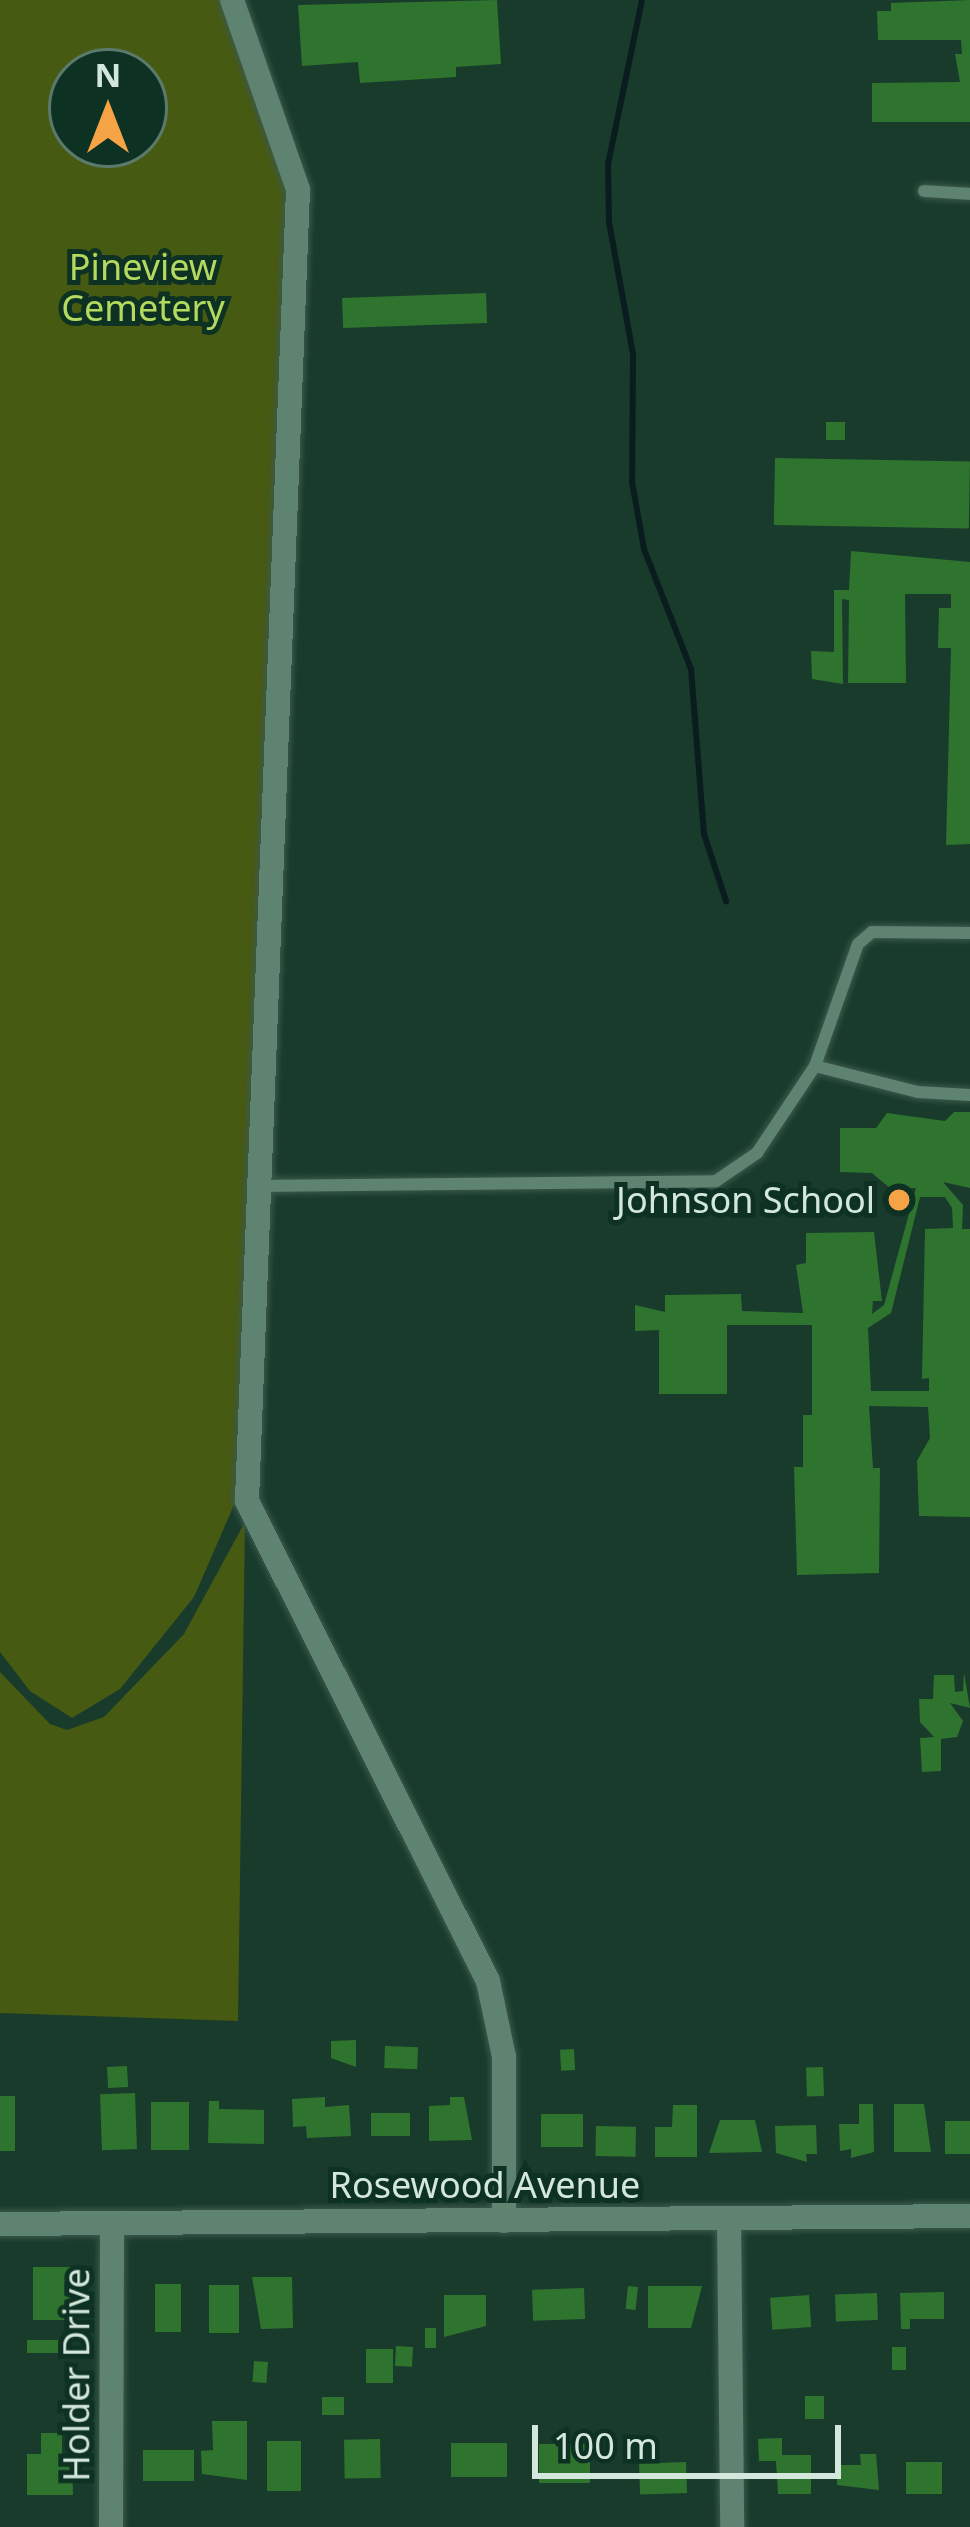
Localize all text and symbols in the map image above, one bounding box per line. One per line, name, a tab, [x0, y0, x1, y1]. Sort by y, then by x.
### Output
north arrow	[48, 48, 168, 168]
text: N	[95, 52, 121, 97]
park label: Pineview Cemetery	[61, 244, 225, 329]
place label: Johnson School	[616, 1178, 875, 1222]
marker: Johnson School	[886, 1187, 912, 1213]
street label: Rosewood Avenue	[330, 2163, 640, 2207]
street label: Holder Drive	[54, 2268, 98, 2482]
scale bar	[538, 2401, 847, 2475]
text: 100 m	[553, 2421, 658, 2470]

